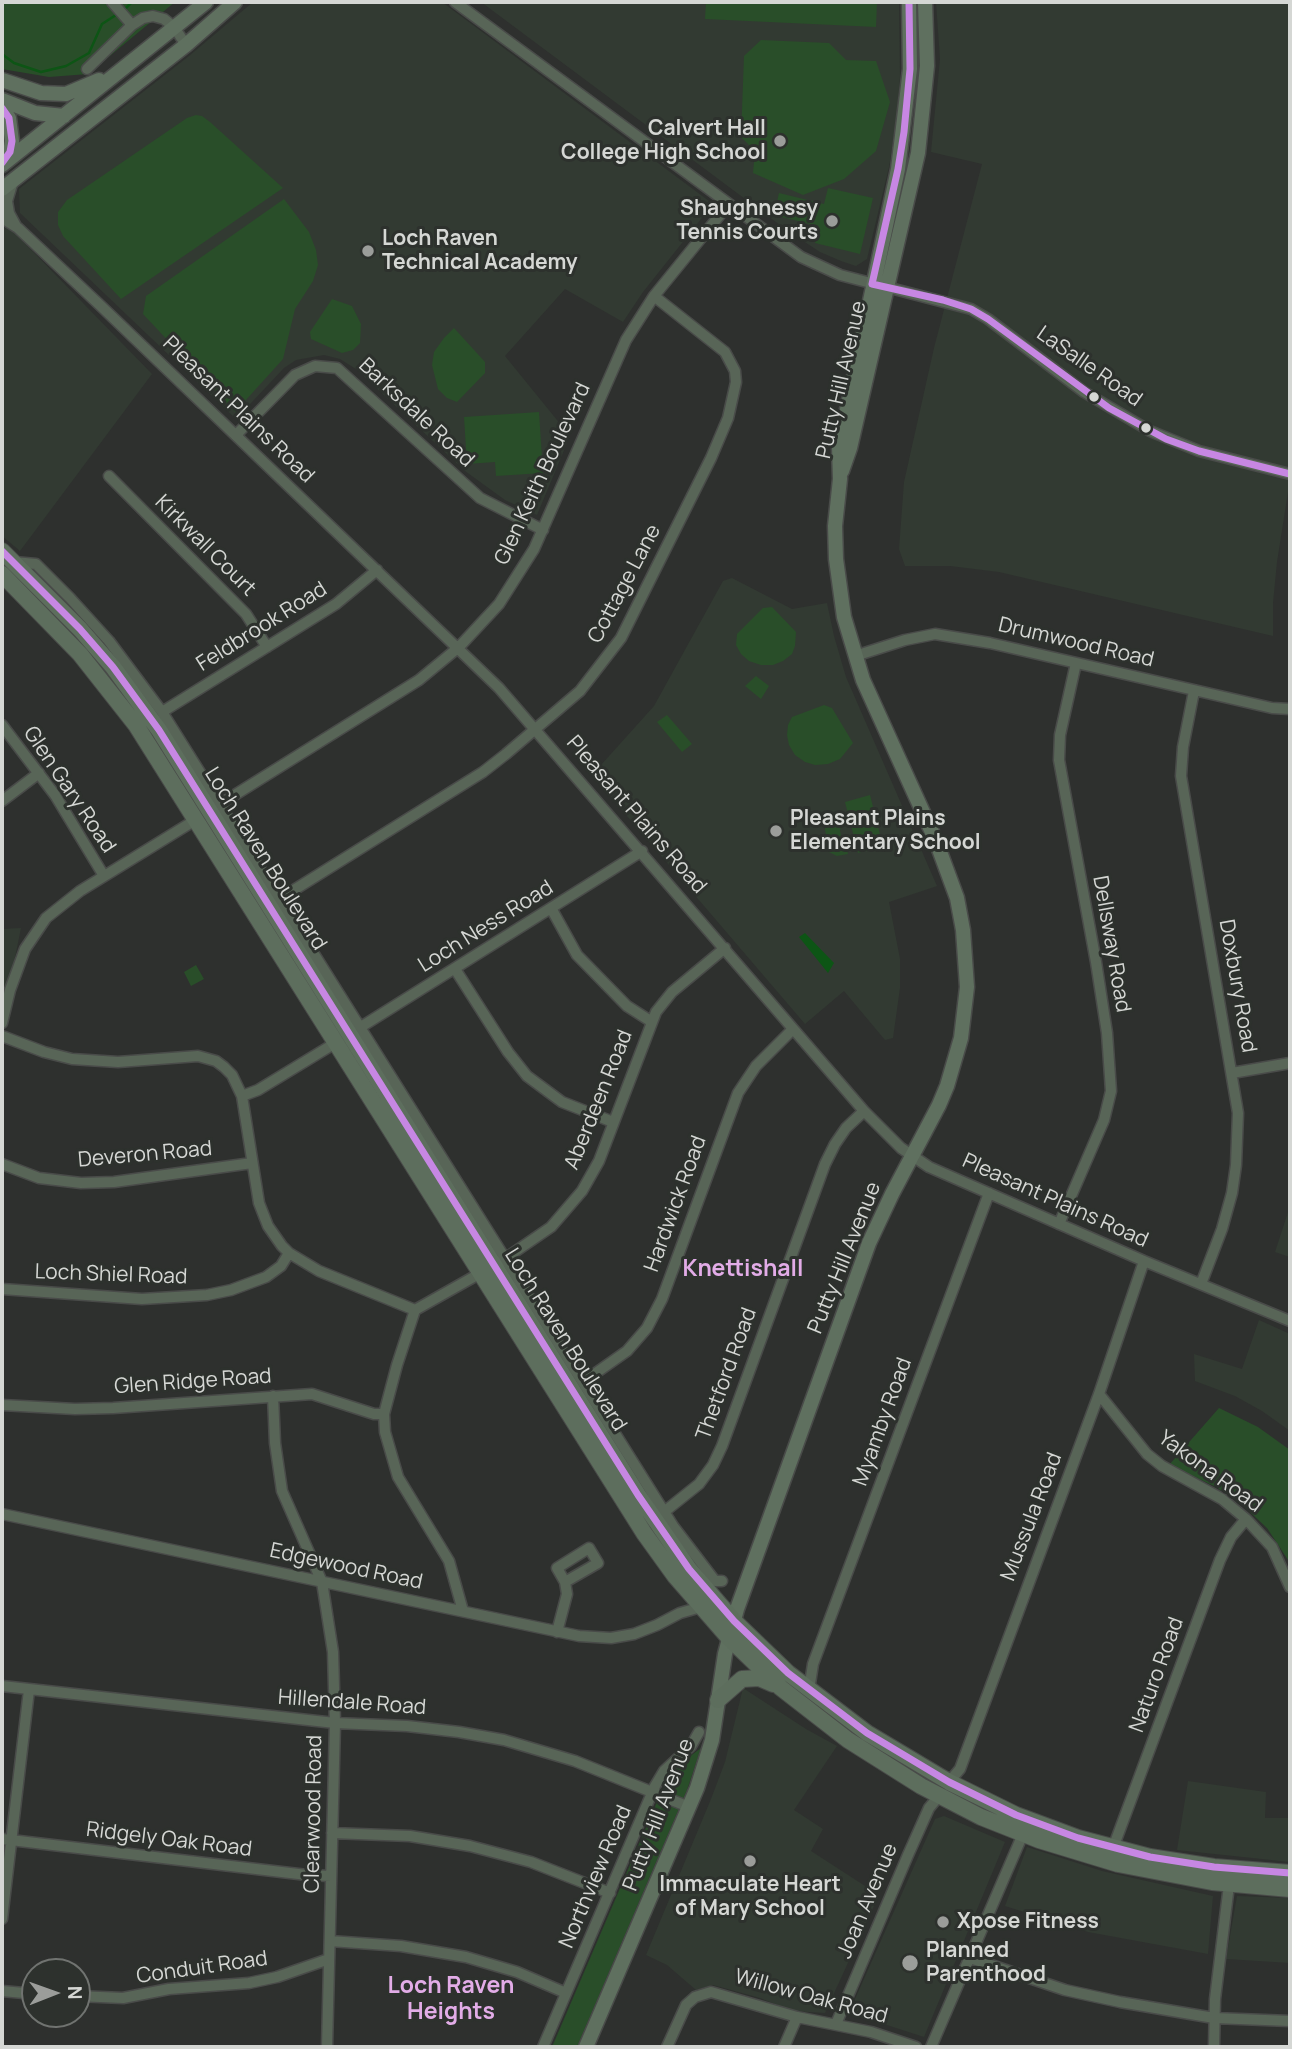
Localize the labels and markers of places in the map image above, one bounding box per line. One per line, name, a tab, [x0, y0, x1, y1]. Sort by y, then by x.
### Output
place label: Calvert Hall College High School	[561, 116, 766, 166]
marker: Calvert Hall College High School	[772, 133, 788, 149]
place label: Shaughnessy Tennis Courts	[676, 196, 818, 246]
marker: Shaughnessy Tennis Courts	[824, 213, 840, 229]
place label: Loch Raven Technical Academy	[382, 226, 578, 276]
marker: Loch Raven Technical Academy	[360, 243, 376, 259]
unlabelled marker	[1087, 390, 1101, 404]
unlabelled marker	[1139, 421, 1153, 435]
place label: Pleasant Plains Elementary School	[790, 806, 981, 856]
marker: Pleasant Plains Elementary School	[768, 823, 784, 839]
marker: Immaculate Heart of Mary School	[742, 1853, 758, 1869]
place label: Immaculate Heart of Mary School	[659, 1872, 841, 1922]
place label: Xpose Fitness	[957, 1909, 1099, 1935]
marker: Xpose Fitness	[935, 1914, 951, 1930]
place label: Planned Parenthood	[926, 1938, 1046, 1988]
marker: Planned Parenthood	[900, 1953, 920, 1973]

